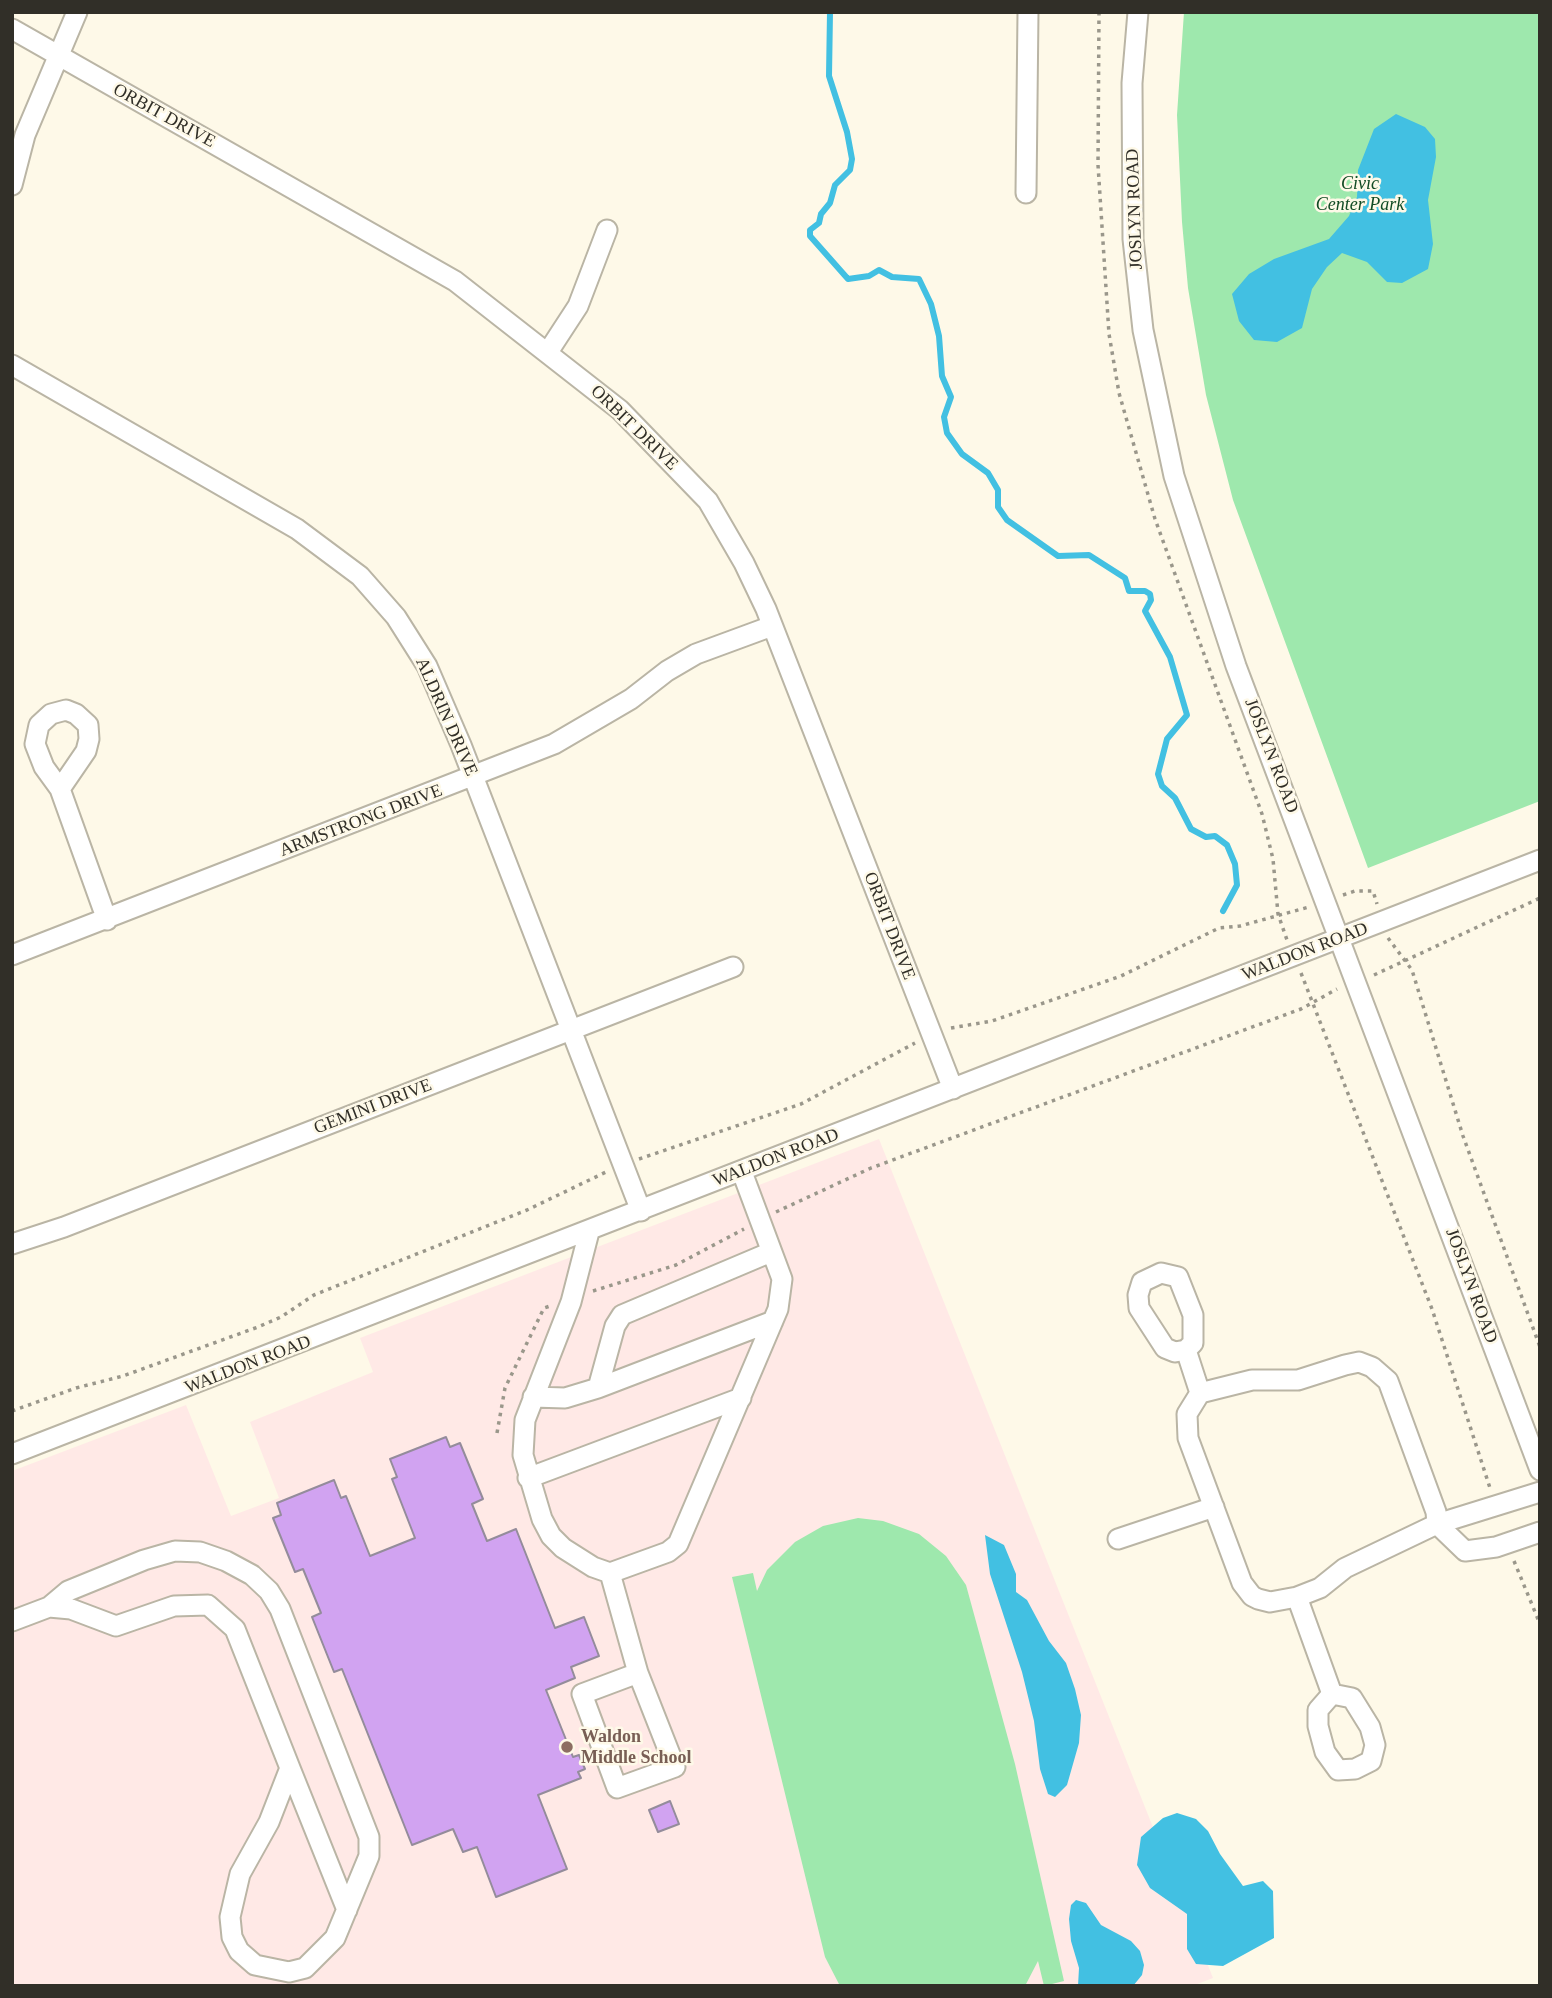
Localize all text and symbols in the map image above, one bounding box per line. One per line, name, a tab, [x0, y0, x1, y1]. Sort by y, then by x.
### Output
street label: ORBIT DRIVE	[109, 79, 219, 153]
street label: JOSLYN ROAD	[1122, 148, 1148, 270]
park label: Civic Center Park	[1316, 173, 1404, 216]
street label: ORBIT DRIVE	[586, 381, 682, 475]
street label: ALDRIN DRIVE	[410, 654, 482, 780]
street label: JOSLYN ROAD	[1239, 696, 1303, 816]
street label: ARMSTRONG DRIVE	[277, 780, 445, 862]
street label: ORBIT DRIVE	[859, 869, 919, 983]
street label: WALDON ROAD	[1239, 918, 1371, 986]
street label: GEMINI DRIVE	[311, 1075, 435, 1139]
street label: WALDON ROAD	[710, 1124, 842, 1192]
street label: JOSLYN ROAD	[1440, 1226, 1502, 1346]
street label: WALDON ROAD	[182, 1331, 314, 1399]
place label: Waldon Middle School	[581, 1726, 692, 1768]
marker: Waldon Middle School	[559, 1739, 575, 1755]

